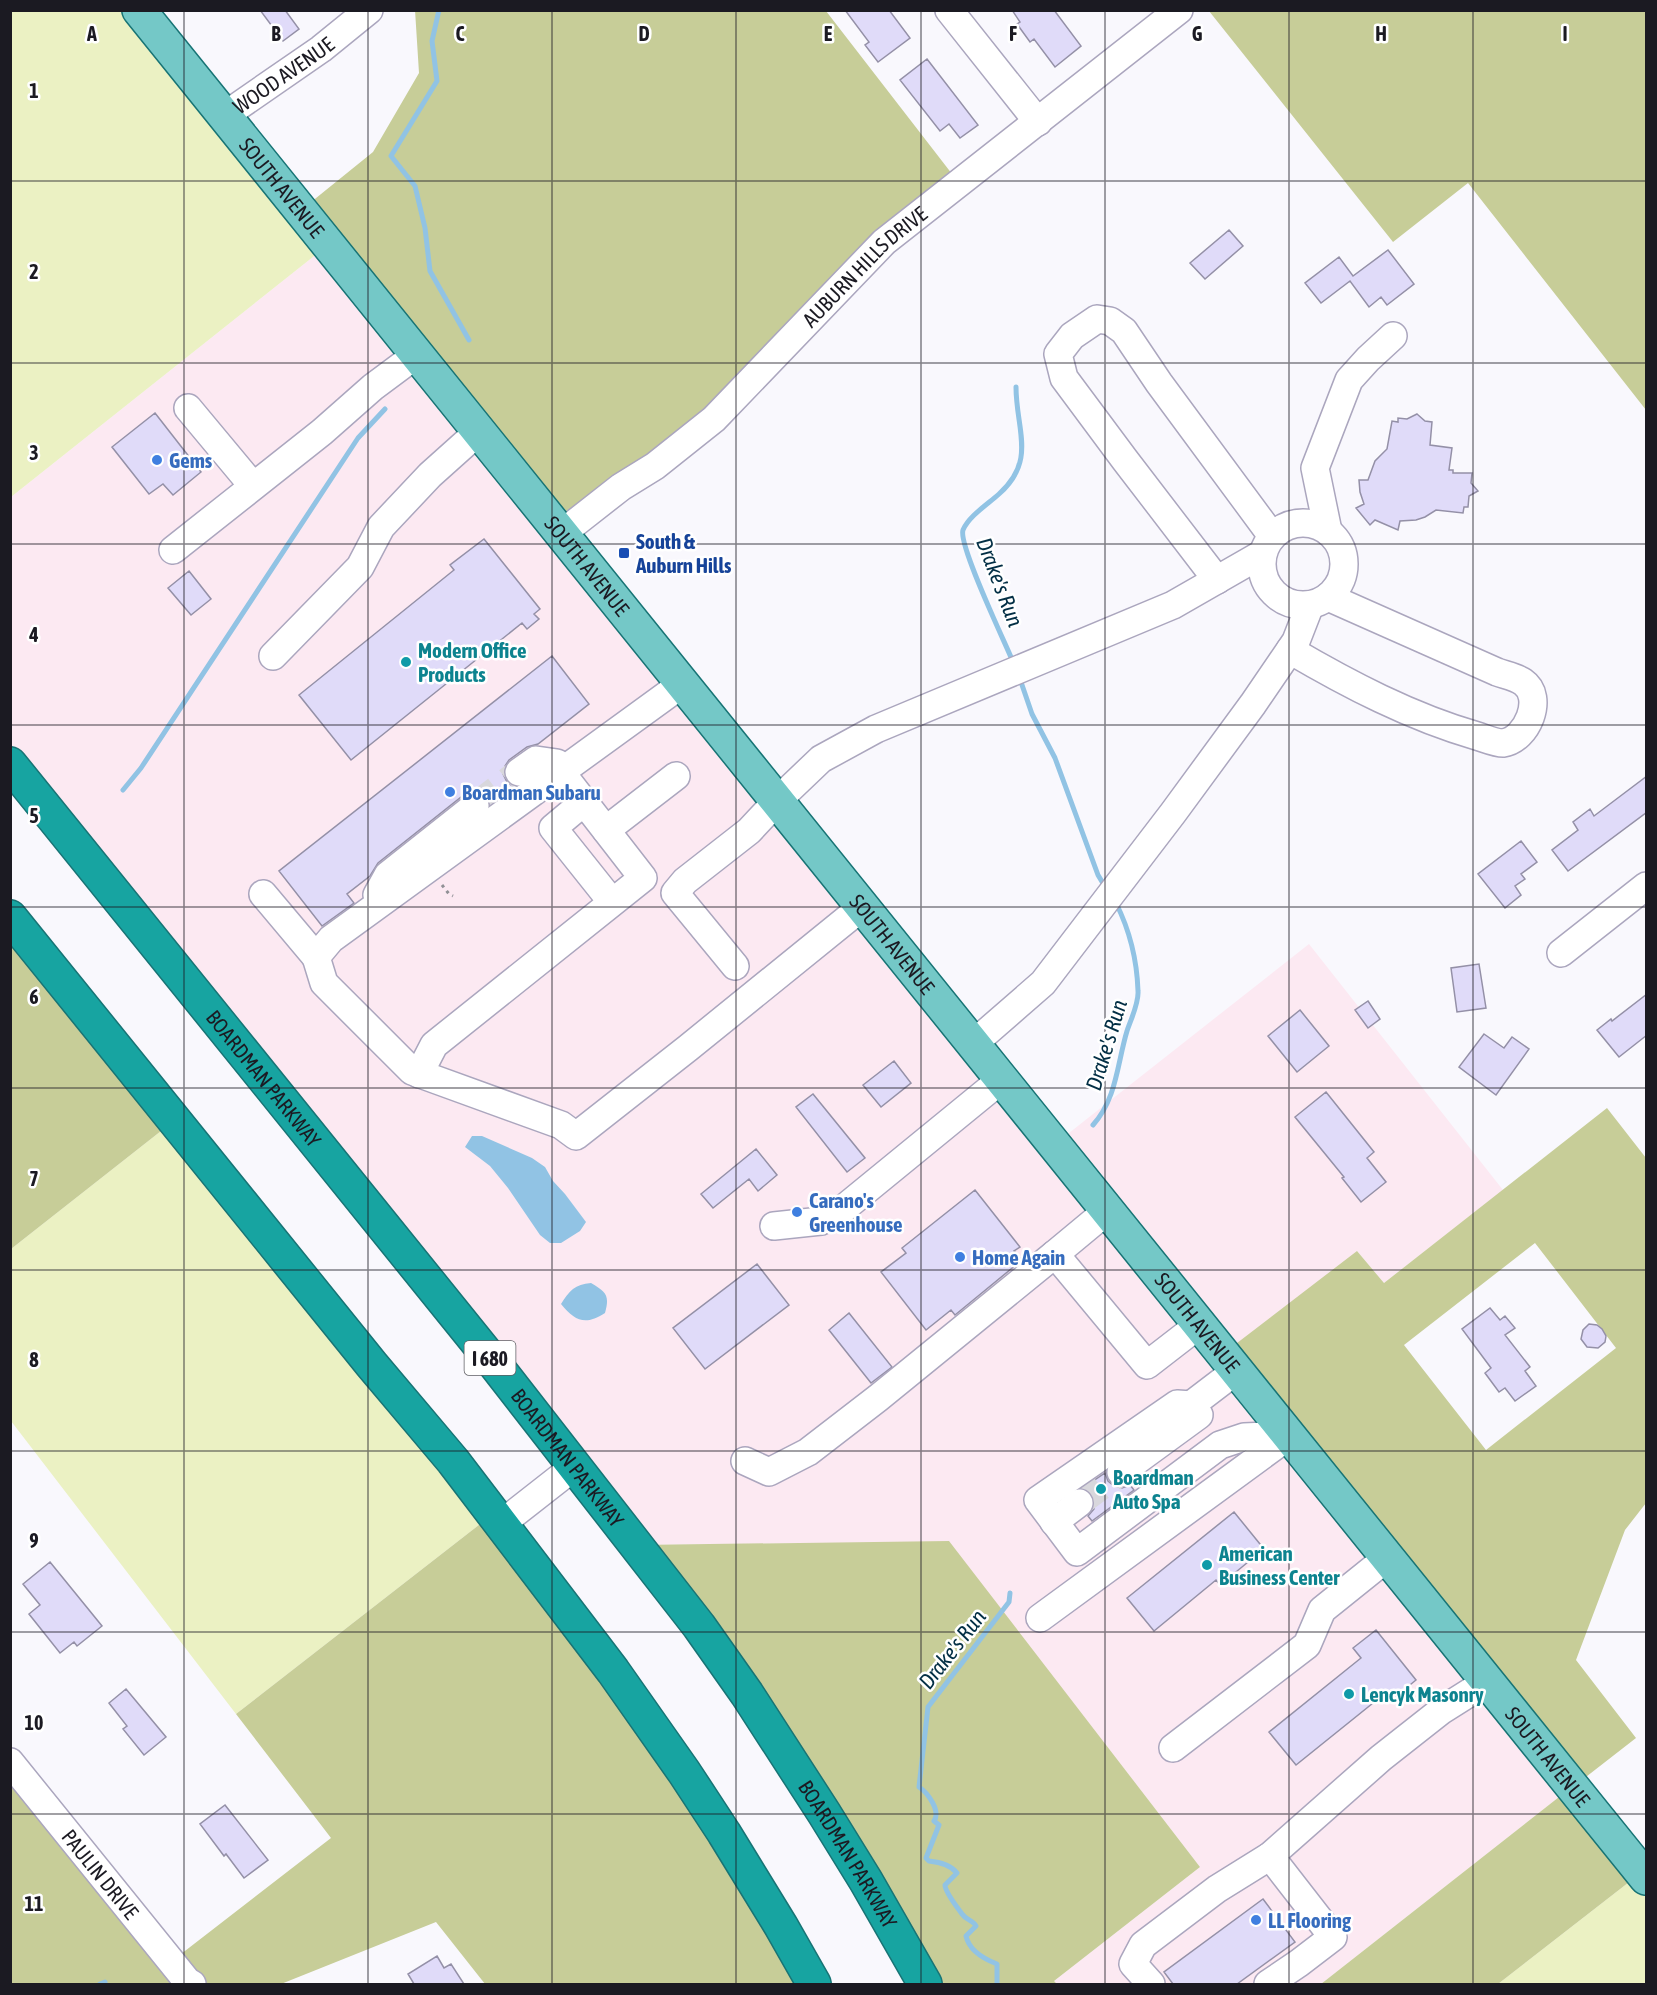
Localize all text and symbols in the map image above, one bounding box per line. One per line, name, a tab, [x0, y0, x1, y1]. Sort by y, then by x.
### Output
text: A	[86, 22, 97, 45]
text: B	[271, 22, 281, 45]
text: C	[456, 22, 465, 45]
text: D	[638, 22, 650, 45]
text: E	[824, 22, 833, 45]
text: F	[1009, 22, 1017, 45]
text: G	[1192, 22, 1203, 45]
text: H	[1375, 22, 1387, 45]
text: I	[1562, 22, 1568, 45]
street label: WOOD AVENUE	[228, 32, 338, 118]
text: 1	[29, 79, 39, 102]
street label: SOUTH AVENUE	[235, 133, 329, 242]
street label: AUBURN HILLS DRIVE	[797, 201, 931, 332]
text: 2	[29, 260, 39, 283]
text: 3	[29, 441, 39, 464]
place label: Gems	[169, 448, 213, 472]
marker: Gems	[150, 453, 164, 467]
street label: SOUTH AVENUE	[540, 511, 635, 620]
place label: South & Auburn Hills	[635, 529, 732, 577]
water label: Drake's Run	[971, 534, 1029, 631]
marker: South & Auburn Hills	[617, 546, 631, 560]
text: 4	[28, 623, 39, 646]
place label: Modern Office Products	[418, 638, 526, 686]
marker: Modern Office Products	[399, 655, 413, 669]
place label: Boardman Subaru	[462, 780, 601, 804]
marker: Boardman Subaru	[443, 785, 457, 799]
text: 5	[29, 804, 39, 827]
street label: SOUTH AVENUE	[845, 889, 940, 998]
text: 6	[29, 985, 39, 1008]
water label: Drake's Run	[1080, 996, 1132, 1094]
street label: BOARDMAN PARKWAY	[202, 1005, 327, 1152]
text: 7	[29, 1167, 39, 1190]
place label: Carano's Greenhouse	[809, 1188, 903, 1236]
marker: Carano's Greenhouse	[790, 1205, 804, 1219]
place label: Home Again	[972, 1245, 1065, 1269]
marker: Home Again	[953, 1250, 967, 1264]
street label: SOUTH AVENUE	[1150, 1268, 1245, 1377]
road number: I 680	[464, 1341, 516, 1375]
text: 8	[29, 1348, 39, 1371]
street label: BOARDMAN PARKWAY	[506, 1384, 629, 1532]
place label: Boardman Auto Spa	[1112, 1465, 1194, 1513]
marker: Boardman Auto Spa	[1094, 1482, 1108, 1496]
text: 9	[29, 1529, 39, 1552]
place label: American Business Center	[1218, 1541, 1340, 1589]
marker: American Business Center	[1200, 1558, 1214, 1572]
water label: Drake's Run	[913, 1604, 991, 1694]
place label: Lencyk Masonry	[1361, 1682, 1484, 1706]
marker: Lencyk Masonry	[1342, 1687, 1356, 1701]
street label: SOUTH AVENUE	[1501, 1702, 1595, 1811]
text: 10	[25, 1711, 43, 1734]
street label: BOARDMAN PARKWAY	[794, 1776, 902, 1932]
street label: PAULIN DRIVE	[57, 1825, 144, 1923]
text: 11	[25, 1892, 43, 1915]
place label: LL Flooring	[1268, 1908, 1352, 1932]
marker: LL Flooring	[1249, 1913, 1263, 1927]

